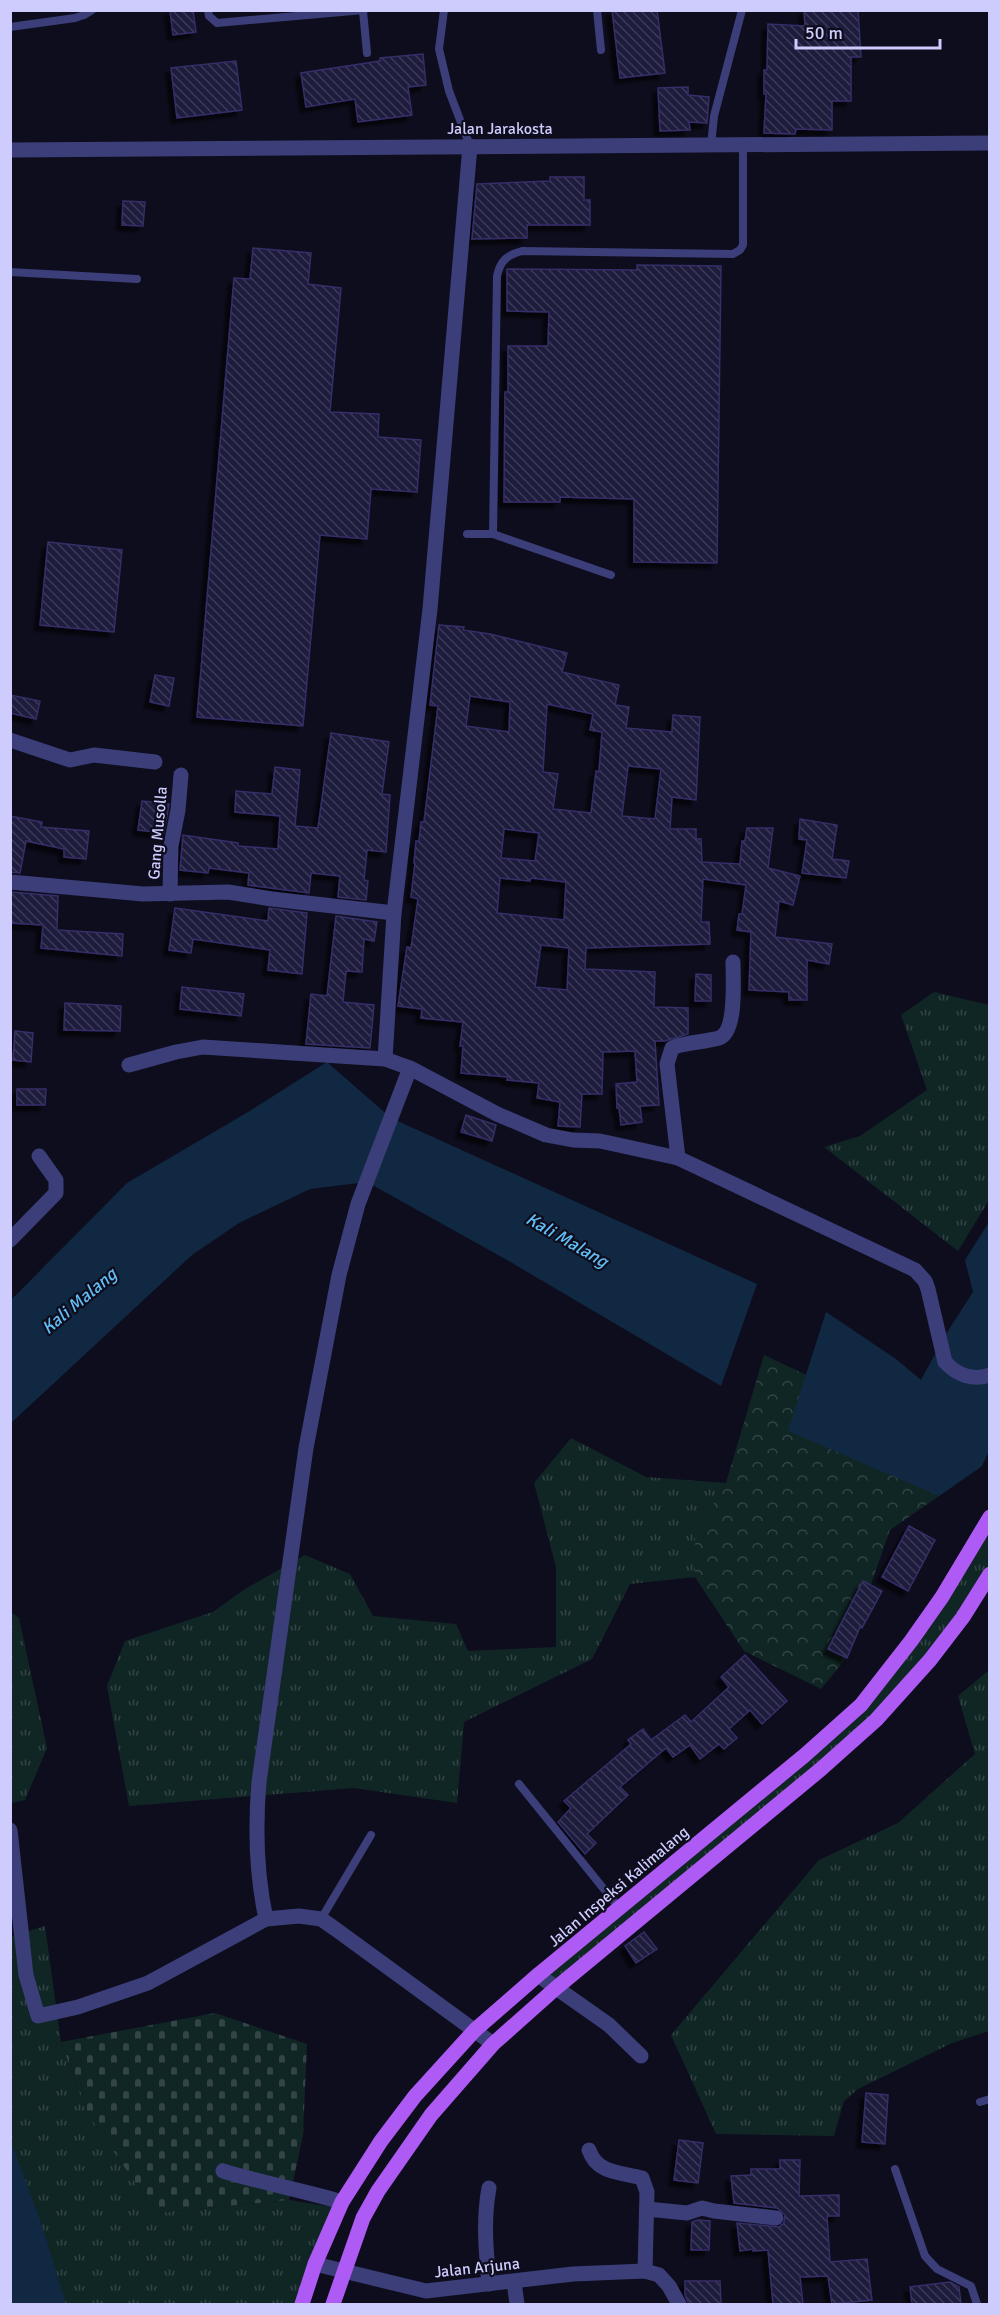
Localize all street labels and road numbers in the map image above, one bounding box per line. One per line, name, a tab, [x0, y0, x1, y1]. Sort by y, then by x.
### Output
street label: Jalan Jarakosta	[447, 119, 553, 139]
street label: Gang Musolla	[144, 786, 172, 881]
street label: Jalan Inspeksi Kalimalang	[544, 1822, 693, 1951]
street label: Jalan Arjuna	[433, 2254, 521, 2282]

